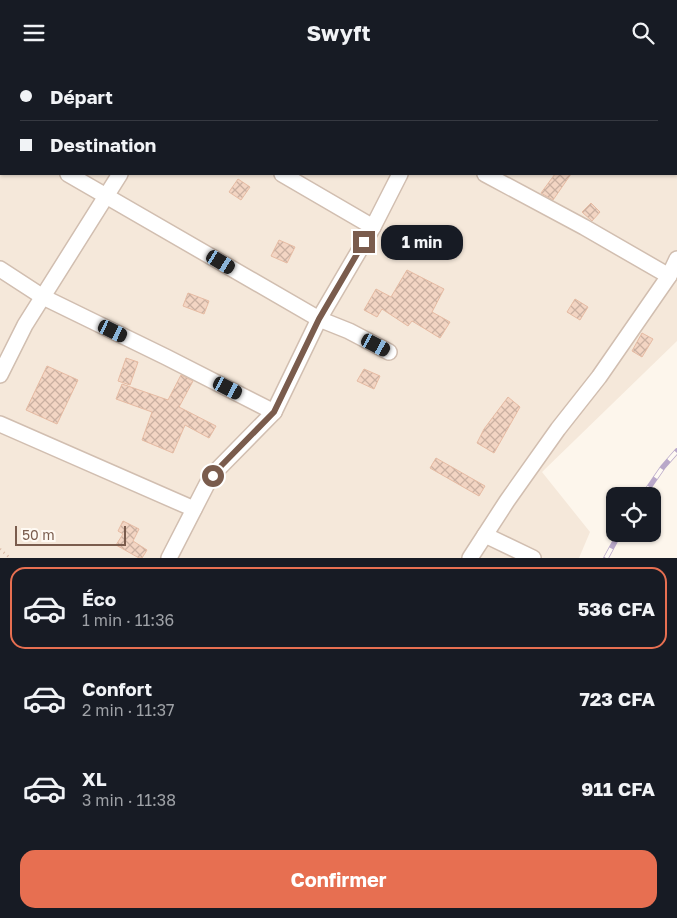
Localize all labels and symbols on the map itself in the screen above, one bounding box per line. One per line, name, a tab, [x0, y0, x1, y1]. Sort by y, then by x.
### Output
callout: 1 min	[382, 225, 464, 259]
route end	[353, 231, 375, 253]
car	[204, 248, 237, 276]
car	[96, 318, 129, 344]
car	[359, 331, 392, 359]
car	[211, 375, 244, 401]
route start	[202, 465, 224, 487]
scale bar	[15, 523, 126, 546]

